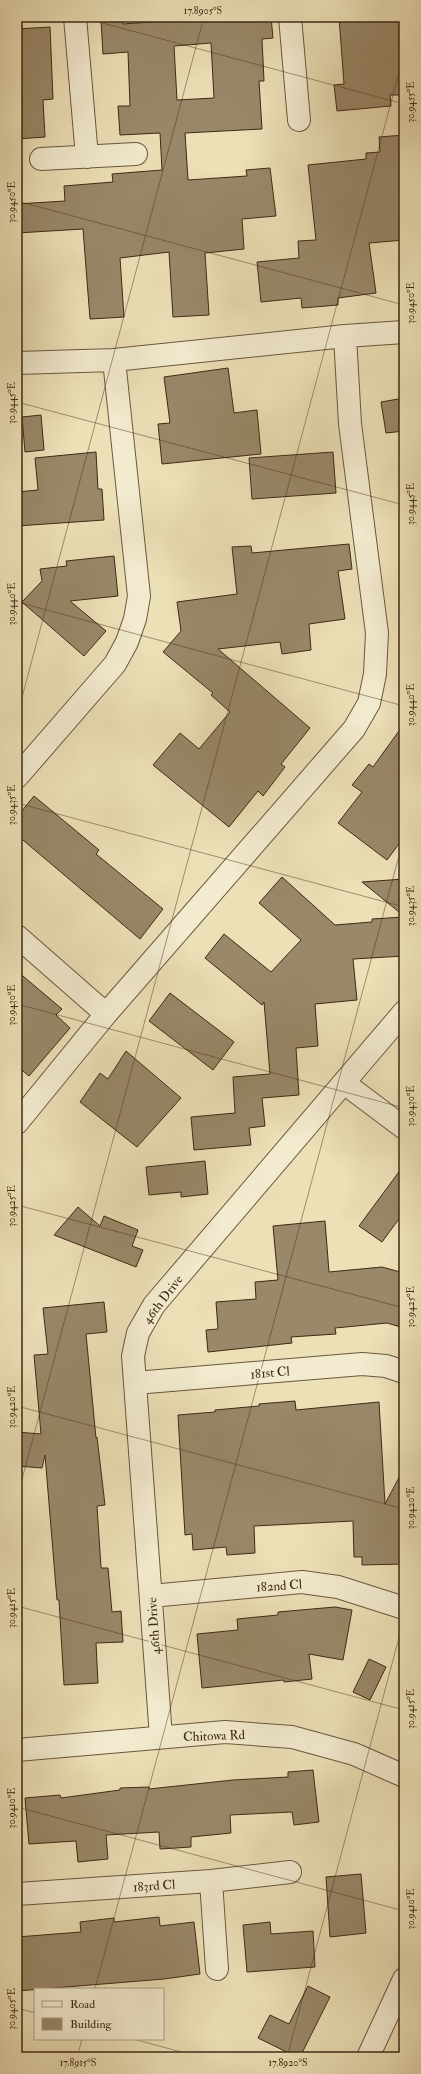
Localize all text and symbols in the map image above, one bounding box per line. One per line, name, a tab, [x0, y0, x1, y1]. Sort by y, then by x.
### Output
text: 17.8905°S	[184, 5, 222, 17]
text: 30.9455°E	[405, 82, 417, 122]
text: 30.9450°E	[6, 181, 18, 223]
text: 30.9450°E	[405, 282, 417, 324]
text: 30.9445°E	[6, 382, 18, 424]
text: 30.9445°E	[405, 483, 417, 525]
text: 30.9440°E	[6, 583, 18, 625]
text: 30.9440°E	[405, 684, 417, 726]
text: 30.9435°E	[6, 785, 18, 825]
text: 30.9435°E	[405, 886, 417, 926]
text: 30.9430°E	[6, 984, 18, 1026]
text: 30.9430°E	[405, 1085, 417, 1127]
text: 30.9425°E	[6, 1185, 18, 1227]
street label: 46th Drive	[139, 1272, 187, 1327]
text: 30.9425°E	[405, 1286, 417, 1328]
street label: 181st Cl	[250, 1363, 291, 1383]
text: 30.9420°E	[6, 1386, 18, 1428]
text: 30.9420°E	[405, 1487, 417, 1529]
street label: 182nd Cl	[256, 1576, 303, 1596]
text: 30.9415°E	[6, 1588, 18, 1628]
street label: 46th Drive	[144, 1596, 164, 1655]
text: 30.9415°E	[405, 1689, 417, 1729]
street label: Chitowa Rd	[183, 1727, 246, 1745]
text: 30.9410°E	[6, 1788, 18, 1828]
street label: 183rd Cl	[132, 1876, 176, 1895]
text: 30.9410°E	[405, 1889, 417, 1929]
text: 30.9405°E	[6, 1988, 18, 2030]
legend	[34, 1988, 164, 2040]
text: Road	[70, 1997, 95, 2012]
text: Building	[70, 2017, 113, 2032]
text: 17.8915°S	[60, 2057, 96, 2069]
text: 17.8920°S	[269, 2057, 307, 2069]

